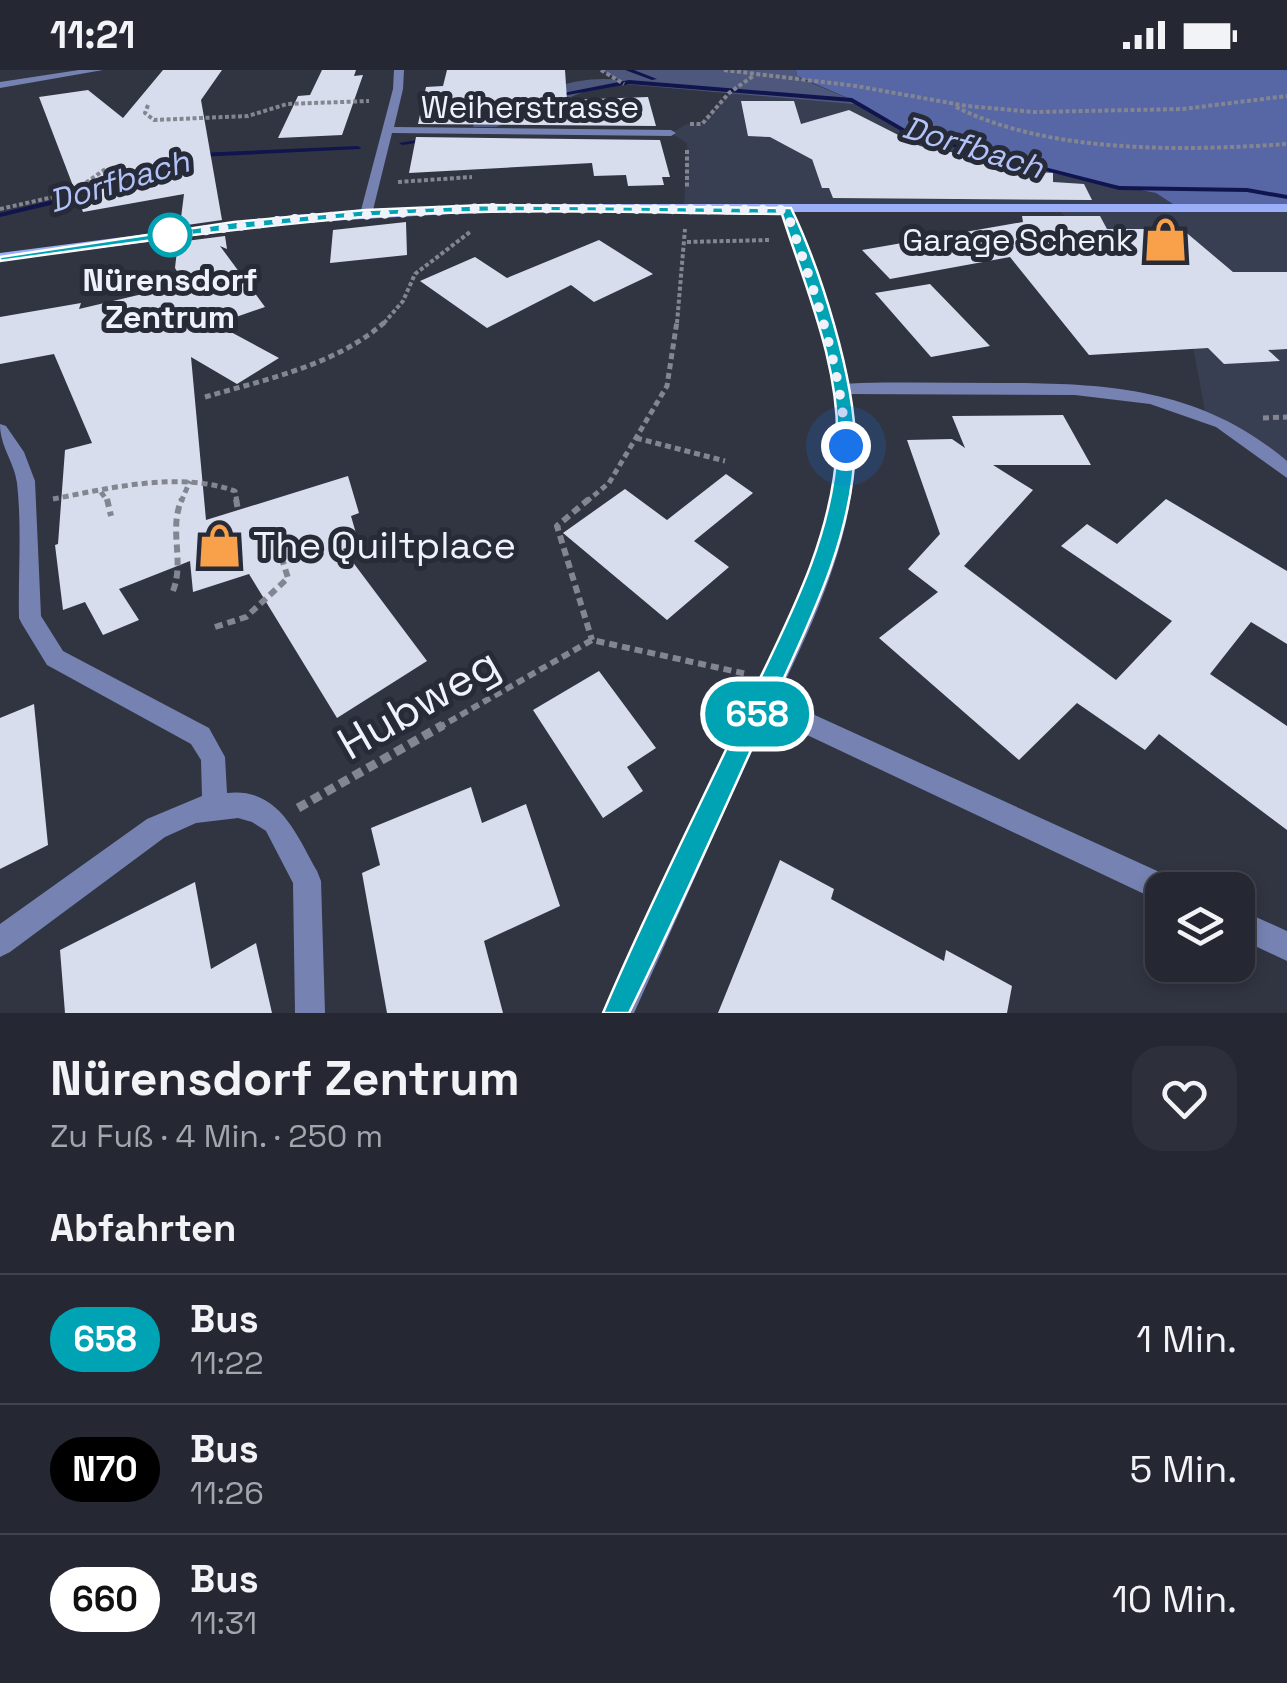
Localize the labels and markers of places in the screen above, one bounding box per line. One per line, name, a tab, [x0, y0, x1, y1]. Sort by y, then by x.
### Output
marker: Nürensdorf Zentrum	[149, 214, 191, 256]
shop icon: Garage Schenk	[1142, 216, 1190, 264]
place label: Garage Schenk	[902, 220, 1133, 260]
place label: Nürensdorf Zentrum	[83, 260, 257, 337]
shop icon: The Quiltplace	[196, 521, 244, 569]
place label: The Quiltplace	[253, 521, 516, 569]

